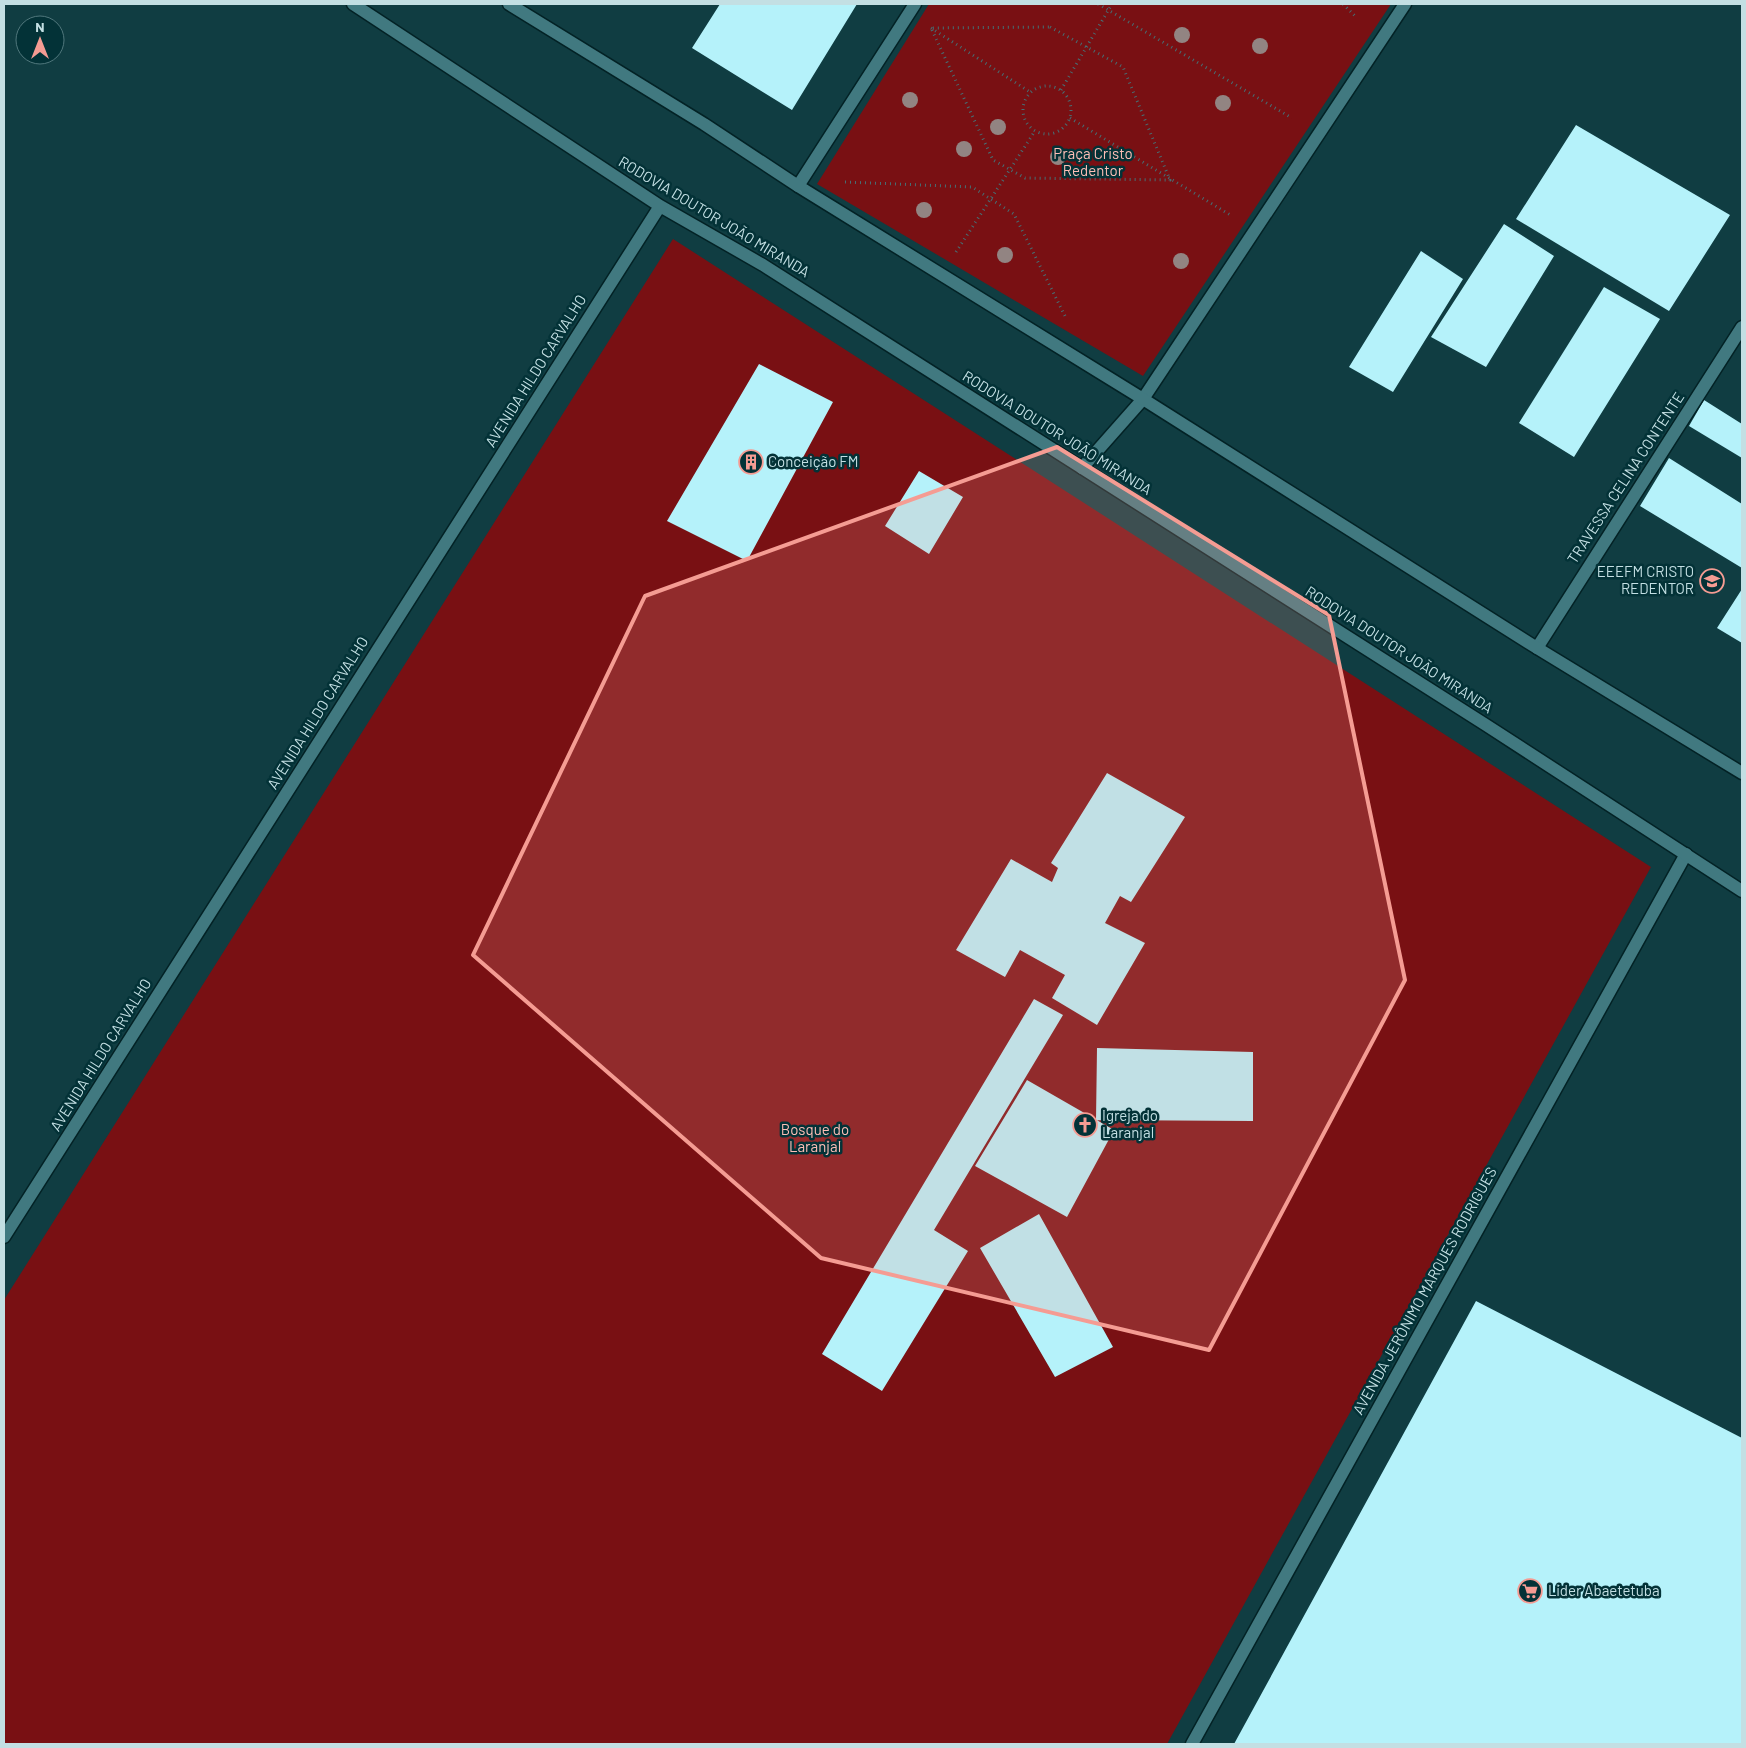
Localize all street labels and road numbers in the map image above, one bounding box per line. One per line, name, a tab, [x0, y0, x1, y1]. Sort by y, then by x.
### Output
street label: RODOVIA DOUTOR JOÃO MIRANDA	[616, 152, 813, 280]
street label: AVENIDA HILDO CARVALHO	[481, 291, 590, 450]
street label: RODOVIA DOUTOR JOÃO MIRANDA	[960, 366, 1156, 498]
street label: TRAVESSA CELINA CONTENTE	[1563, 388, 1687, 567]
street label: RODOVIA DOUTOR JOÃO MIRANDA	[1302, 582, 1497, 717]
street label: AVENIDA HILDO CARVALHO	[263, 633, 372, 792]
street label: AVENIDA HILDO CARVALHO	[46, 975, 155, 1134]
street label: AVENIDA JERÔNIMO MARQUES RODRIGUES	[1348, 1164, 1500, 1417]

